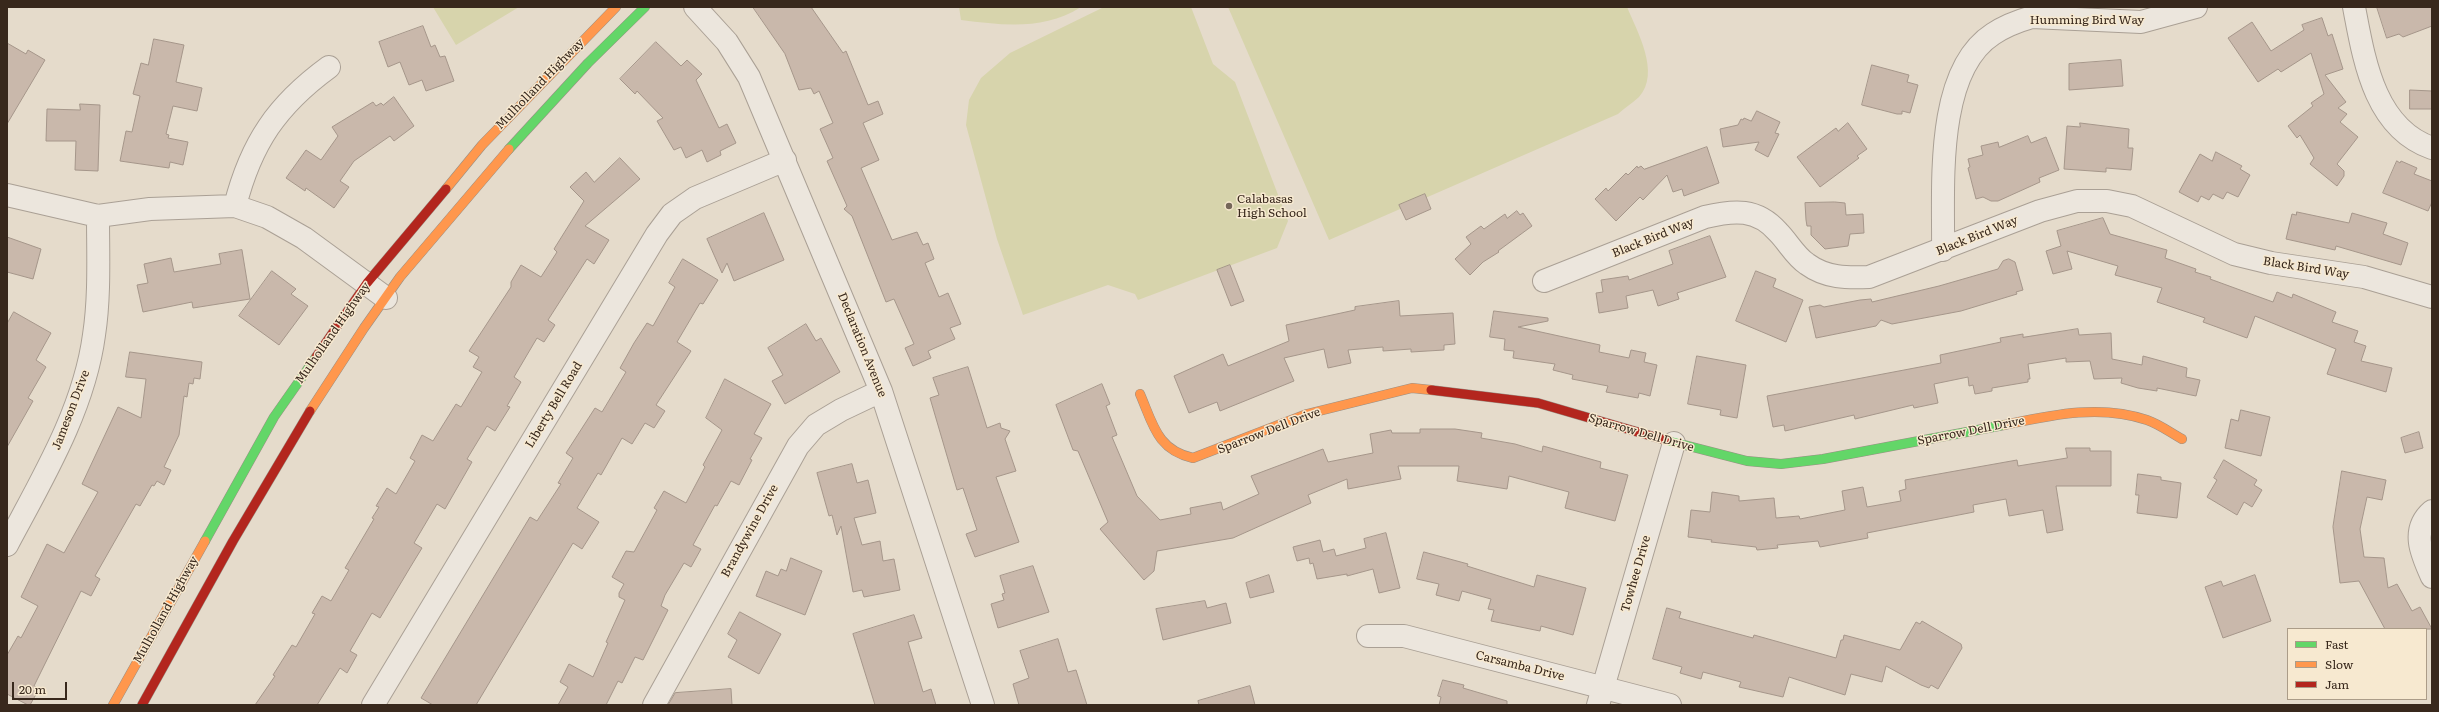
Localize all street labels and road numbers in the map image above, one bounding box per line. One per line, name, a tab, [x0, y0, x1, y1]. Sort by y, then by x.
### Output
street label: Humming Bird Way	[2030, 13, 2144, 27]
street label: Mulholland Highway	[493, 36, 587, 132]
street label: Black Bird Way	[1934, 213, 2020, 259]
street label: Black Bird Way	[1610, 215, 1696, 261]
street label: Black Bird Way	[2262, 254, 2350, 282]
street label: Mulholland Highway	[292, 279, 374, 387]
street label: Declaration Avenue	[834, 291, 890, 399]
street label: Liberty Bell Road	[523, 359, 585, 451]
street label: Jameson Drive	[49, 368, 93, 452]
street label: Sparrow Dell Drive	[1216, 405, 1322, 457]
street label: Sparrow Dell Drive	[1587, 411, 1695, 455]
street label: Sparrow Dell Drive	[1916, 414, 2026, 448]
street label: Brandywine Drive	[718, 482, 782, 580]
street label: Towhee Drive	[1618, 534, 1654, 614]
street label: Mulholland Highway	[130, 554, 202, 666]
street label: Carsamba Drive	[1474, 648, 1566, 684]

